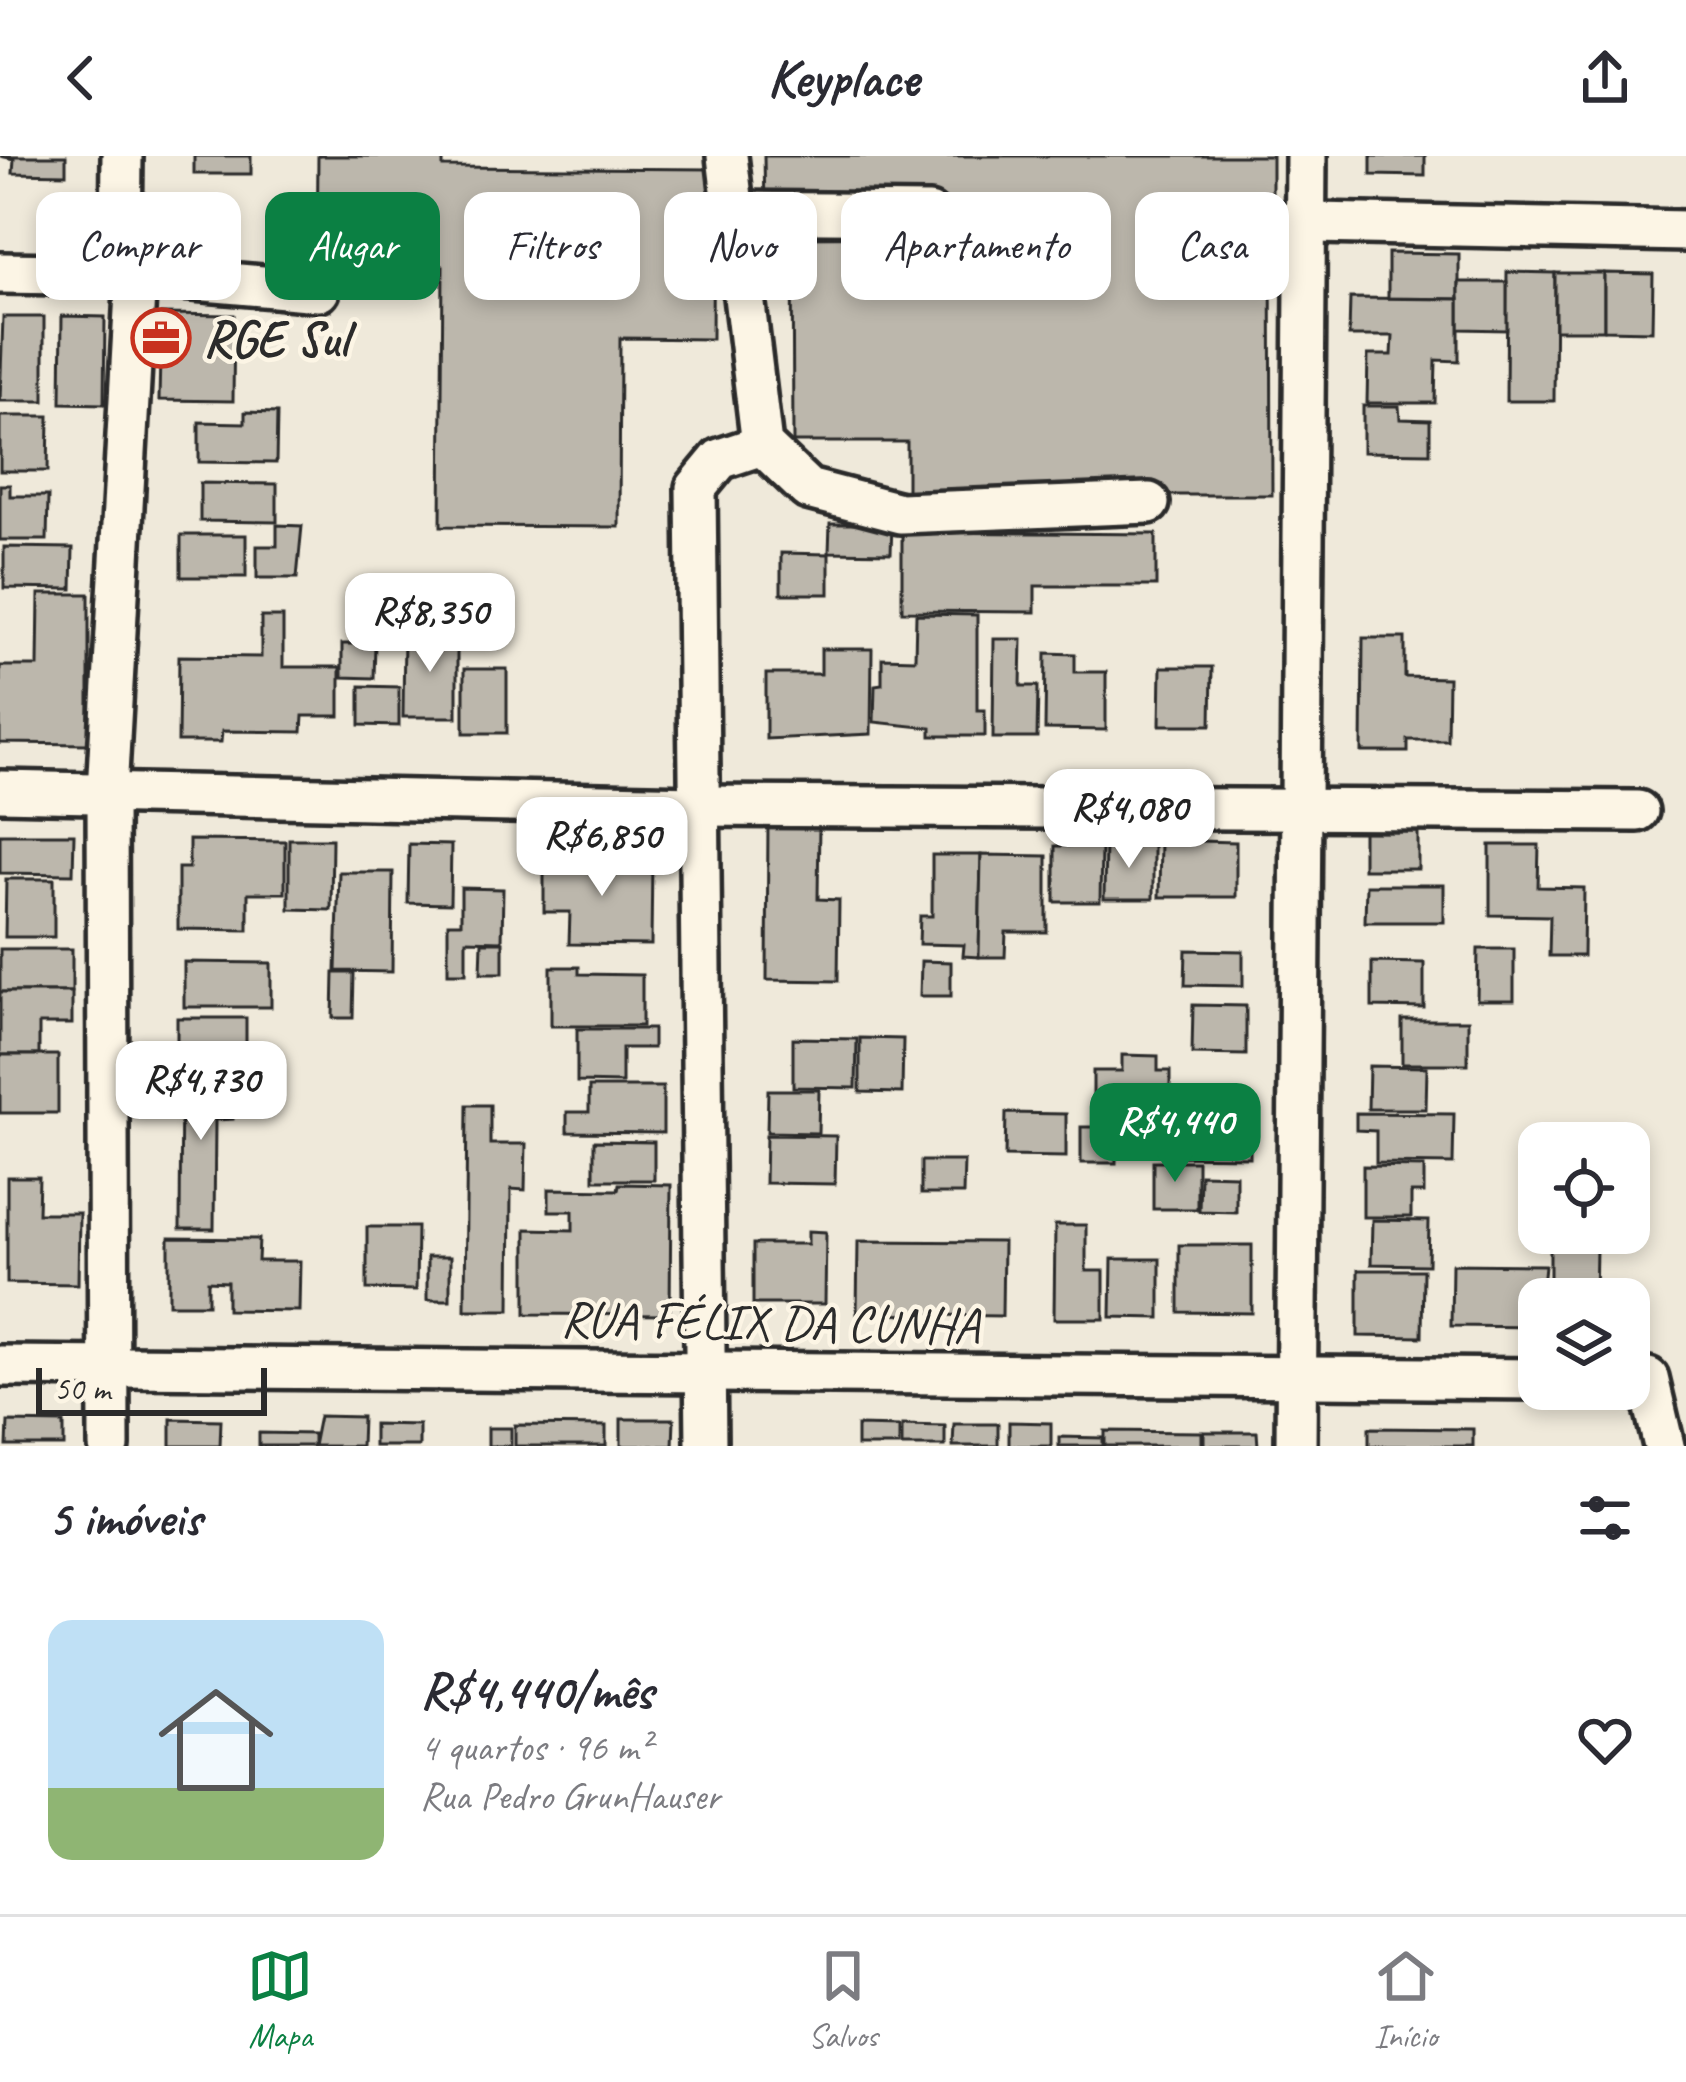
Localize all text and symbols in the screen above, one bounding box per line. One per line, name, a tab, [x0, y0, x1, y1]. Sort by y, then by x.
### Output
text: Keyplace	[767, 44, 919, 112]
icon: back	[48, 45, 114, 111]
icon: share	[1572, 45, 1638, 111]
chip: Comprar	[36, 192, 241, 300]
chip: Alugar	[265, 192, 440, 300]
chip: Filtros	[464, 192, 640, 300]
chip: Novo	[664, 192, 817, 300]
chip: Apartamento	[841, 192, 1111, 300]
chip: Casa	[1135, 192, 1289, 300]
office icon: RGE Sul	[130, 307, 192, 369]
place label: RGE Sul	[203, 307, 358, 371]
pin: R$8,350	[319, 573, 541, 675]
text: R$8,350	[372, 587, 488, 636]
pin: R$4,080	[1018, 769, 1240, 871]
text: R$4,080	[1071, 783, 1187, 832]
pin: R$6,850	[491, 797, 713, 899]
text: R$6,850	[544, 811, 660, 860]
pin: R$4,730	[90, 1041, 312, 1143]
text: R$4,730	[143, 1055, 259, 1104]
pin: R$4,440	[1064, 1083, 1286, 1185]
text: R$4,440	[1117, 1097, 1233, 1146]
map controls	[1518, 1122, 1650, 1410]
button: locate	[1518, 1122, 1650, 1254]
button: layers	[1518, 1278, 1650, 1410]
street label: RUA FÉLIX DA CUNHA	[560, 1286, 982, 1358]
scale bar	[36, 1362, 267, 1415]
text: 50 m	[54, 1368, 110, 1410]
icon: filters	[1572, 1485, 1638, 1551]
text: 5 imóveis	[48, 1486, 201, 1550]
text: R$4,440/mês	[420, 1659, 653, 1723]
icon: home	[144, 1668, 288, 1812]
icon: heart	[1572, 1707, 1638, 1773]
text: 4 quartos · 96 m²	[420, 1723, 650, 1772]
text: Rua Pedro GrunHauser	[420, 1772, 720, 1821]
tab: Mapa	[247, 1943, 313, 2057]
tab: Salvos	[808, 1943, 878, 2057]
tab: Início	[1373, 1943, 1439, 2057]

